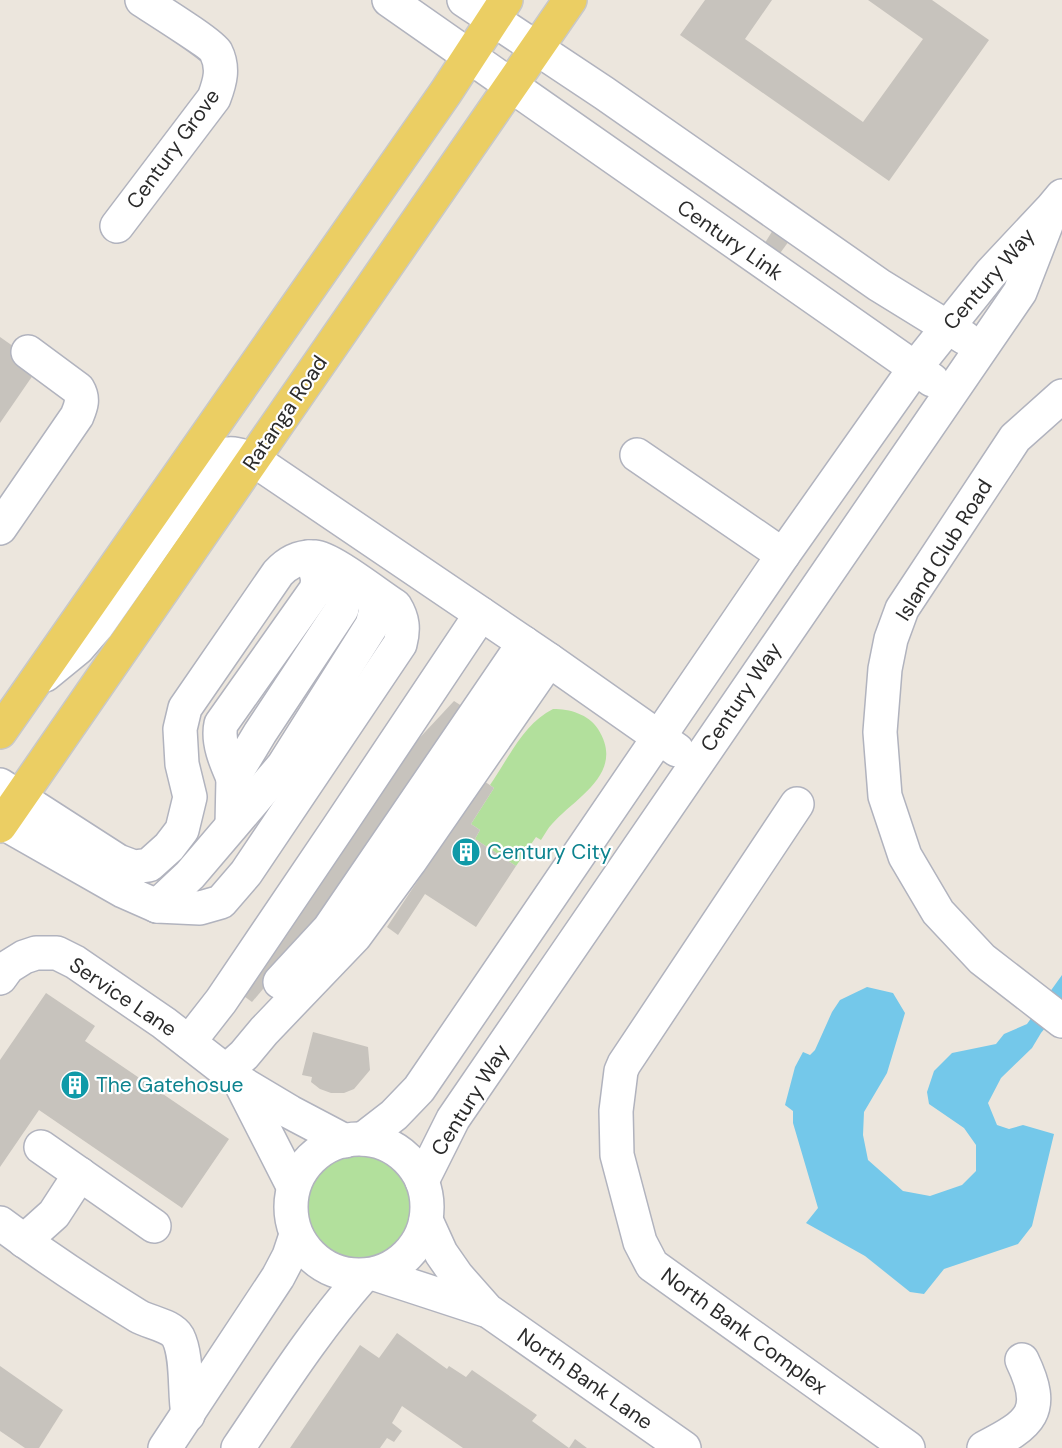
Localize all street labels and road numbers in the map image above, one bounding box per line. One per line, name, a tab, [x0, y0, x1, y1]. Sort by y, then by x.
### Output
street label: Century Grove	[120, 83, 226, 215]
street label: Century Link	[672, 193, 789, 287]
street label: Century Way	[937, 222, 1041, 336]
street label: Ratanga Road	[236, 350, 334, 476]
street label: Island Club Road	[889, 474, 999, 626]
street label: Century Way	[694, 637, 788, 757]
street label: Service Lane	[64, 951, 182, 1043]
street label: Century Way	[425, 1039, 516, 1161]
street label: North Bank Complex	[655, 1261, 833, 1401]
street label: North Bank Lane	[512, 1322, 658, 1436]

